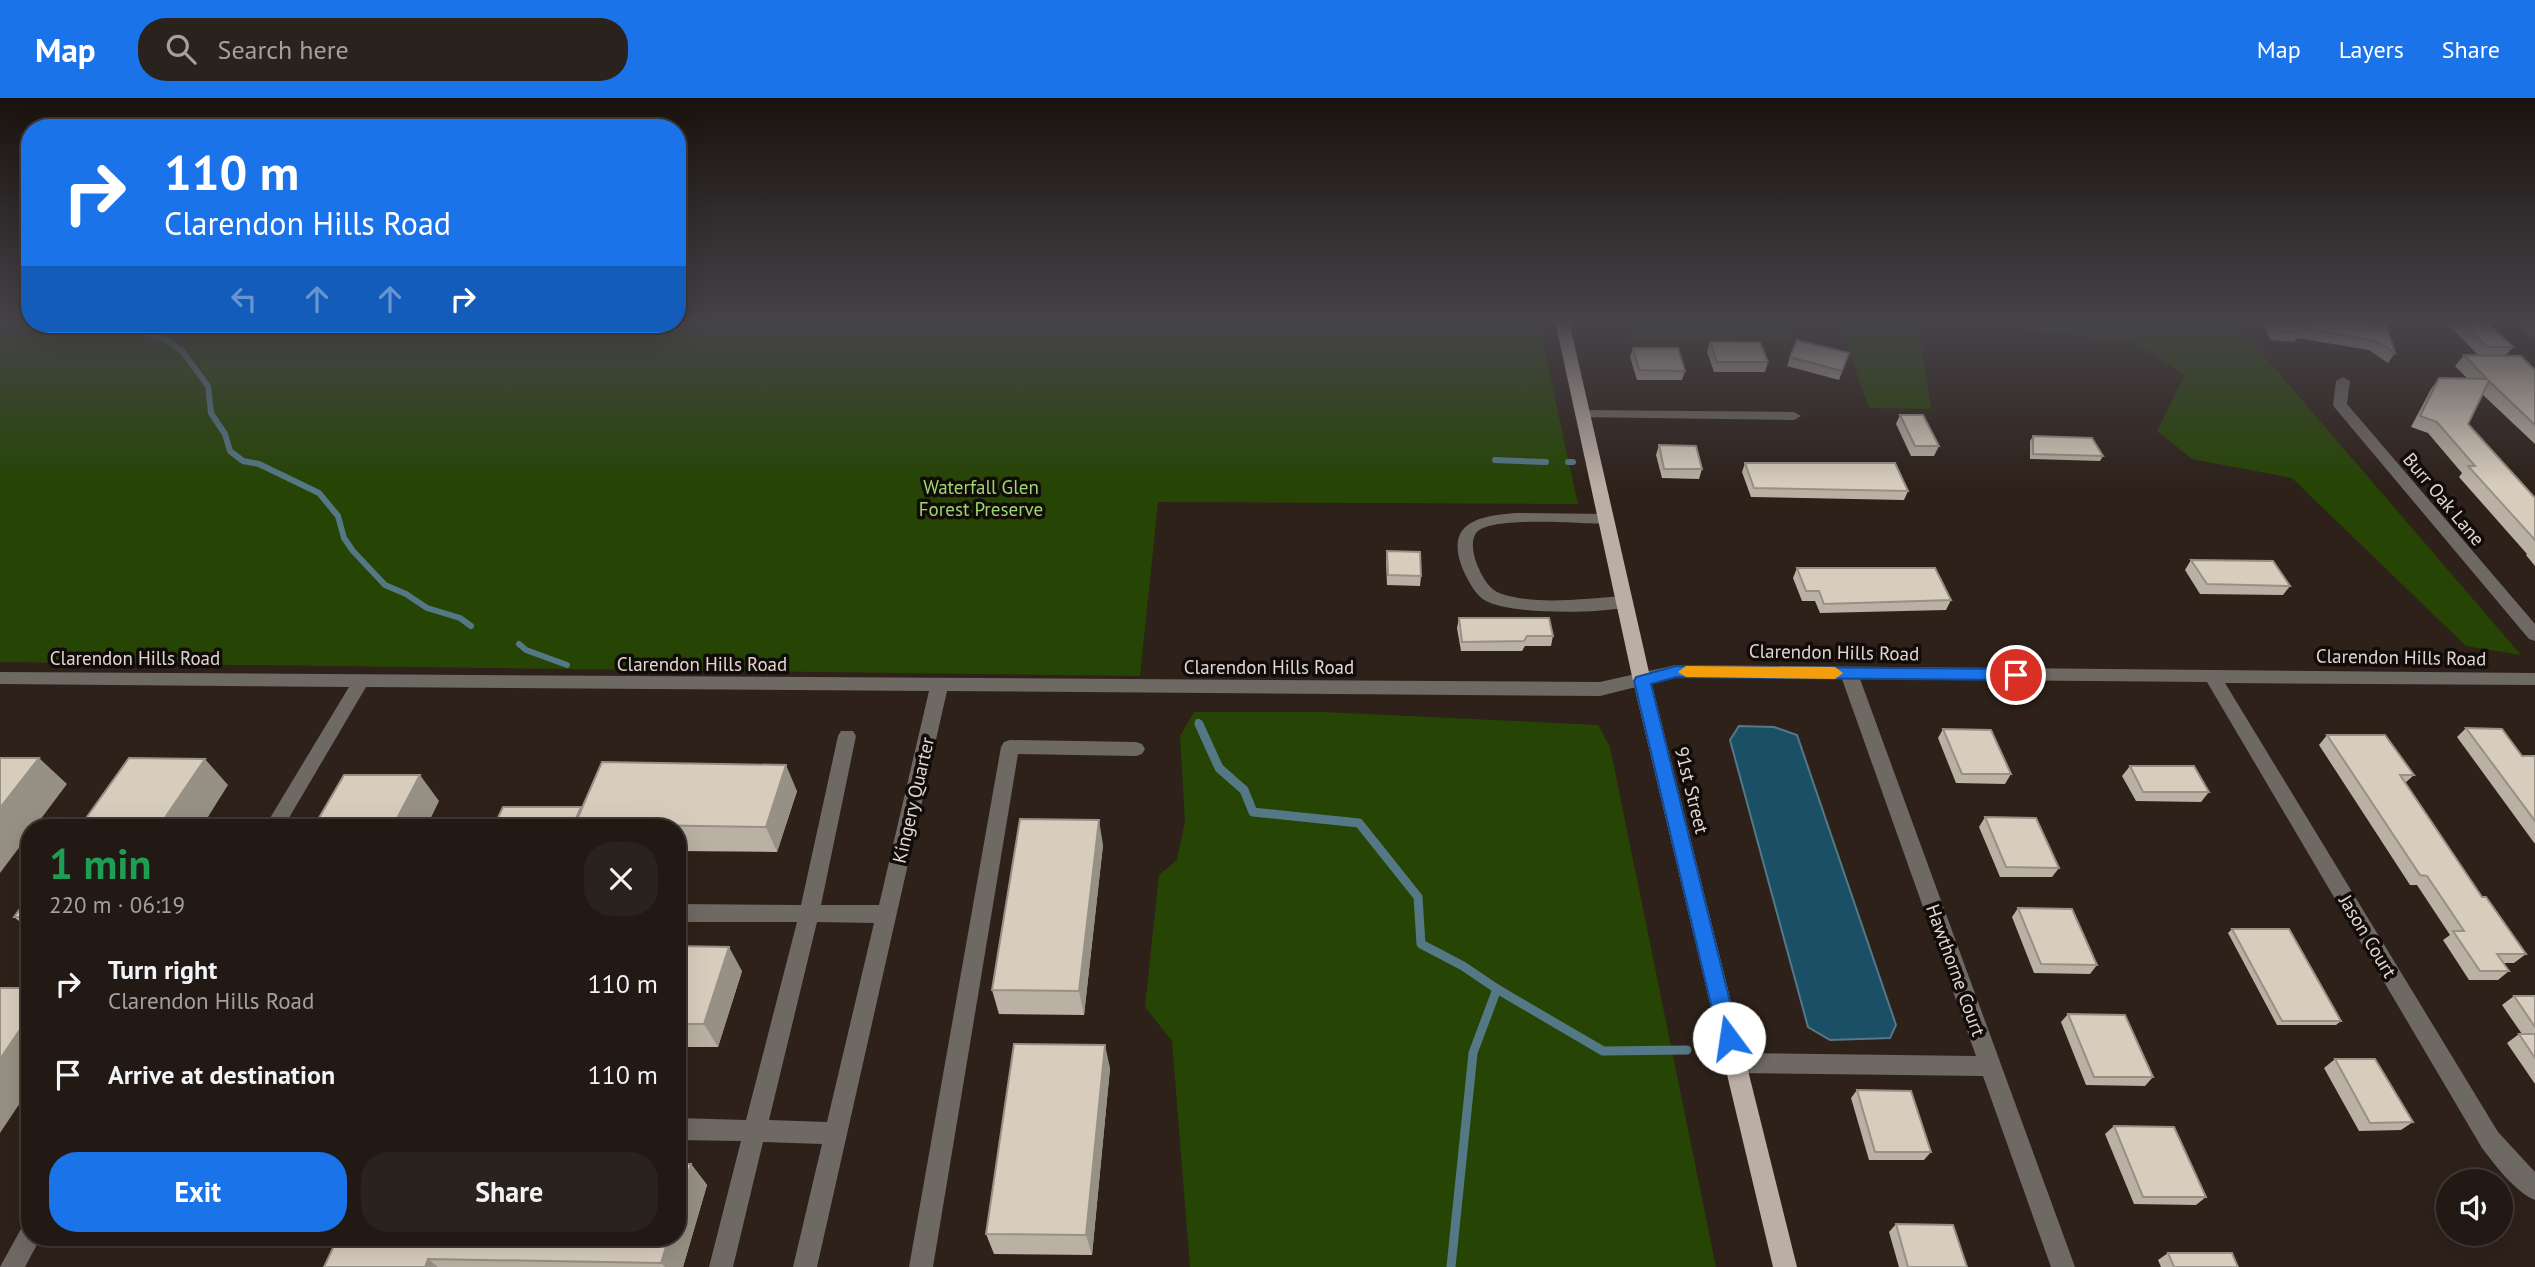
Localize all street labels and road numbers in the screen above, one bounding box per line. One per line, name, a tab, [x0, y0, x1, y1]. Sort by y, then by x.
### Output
street label: Burr Oak Lane	[2398, 448, 2490, 550]
street label: Clarendon Hills Road	[1749, 639, 1919, 665]
street label: Clarendon Hills Road	[2316, 644, 2486, 670]
street label: Clarendon Hills Road	[50, 646, 220, 670]
street label: Clarendon Hills Road	[617, 652, 787, 676]
street label: Clarendon Hills Road	[1184, 655, 1354, 679]
street label: Kingery Quarter	[887, 734, 939, 865]
street label: 91st Street	[1670, 744, 1715, 837]
street label: Jason Court	[2333, 889, 2402, 982]
street label: Hawthorne Court	[1921, 901, 1991, 1040]

